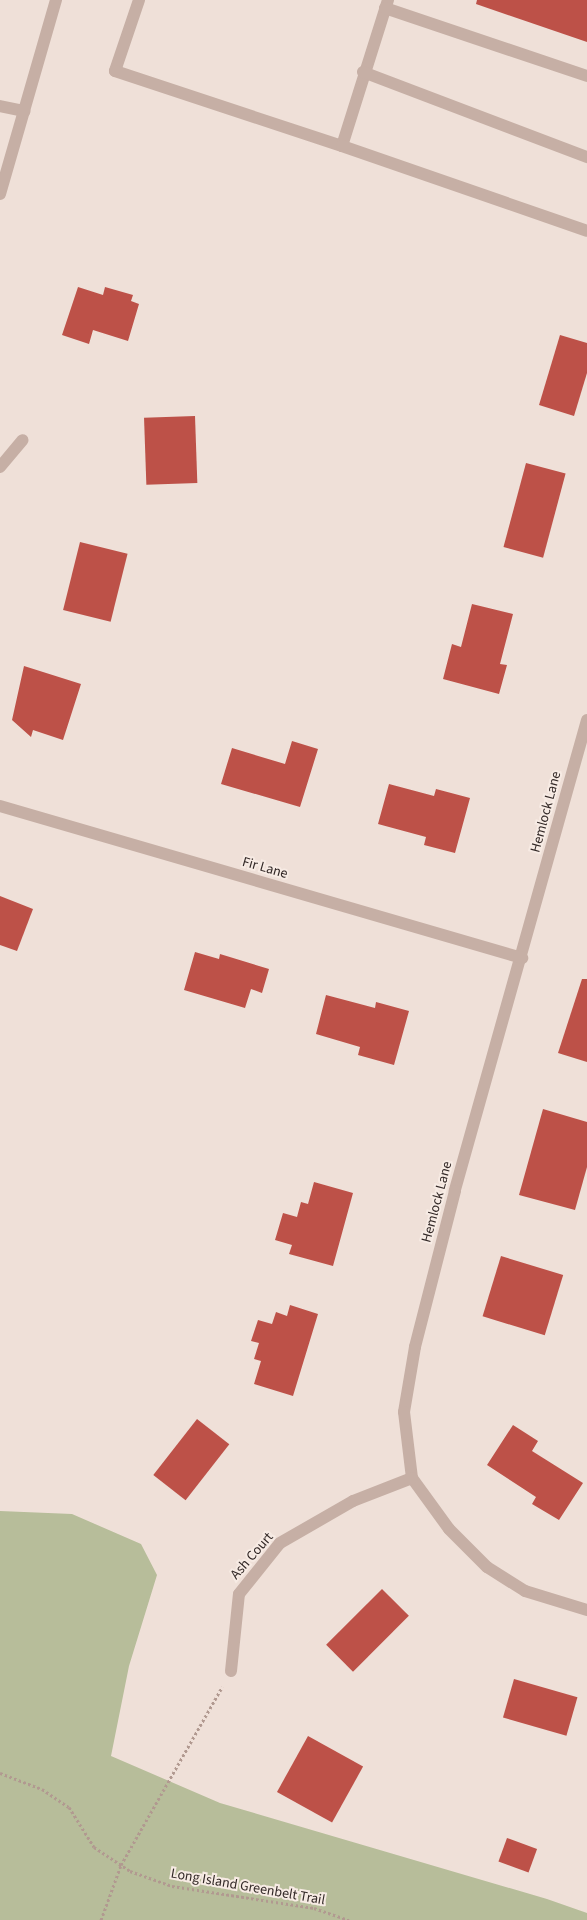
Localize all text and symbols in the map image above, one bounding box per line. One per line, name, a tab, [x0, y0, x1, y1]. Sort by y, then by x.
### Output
street label: Hemlock Lane	[527, 770, 565, 854]
street label: Fir Lane	[240, 854, 290, 882]
street label: Hemlock Lane	[418, 1160, 456, 1244]
street label: Ash Court	[227, 1529, 277, 1583]
street label: Long Island Greenbelt Trail	[170, 1865, 326, 1909]

